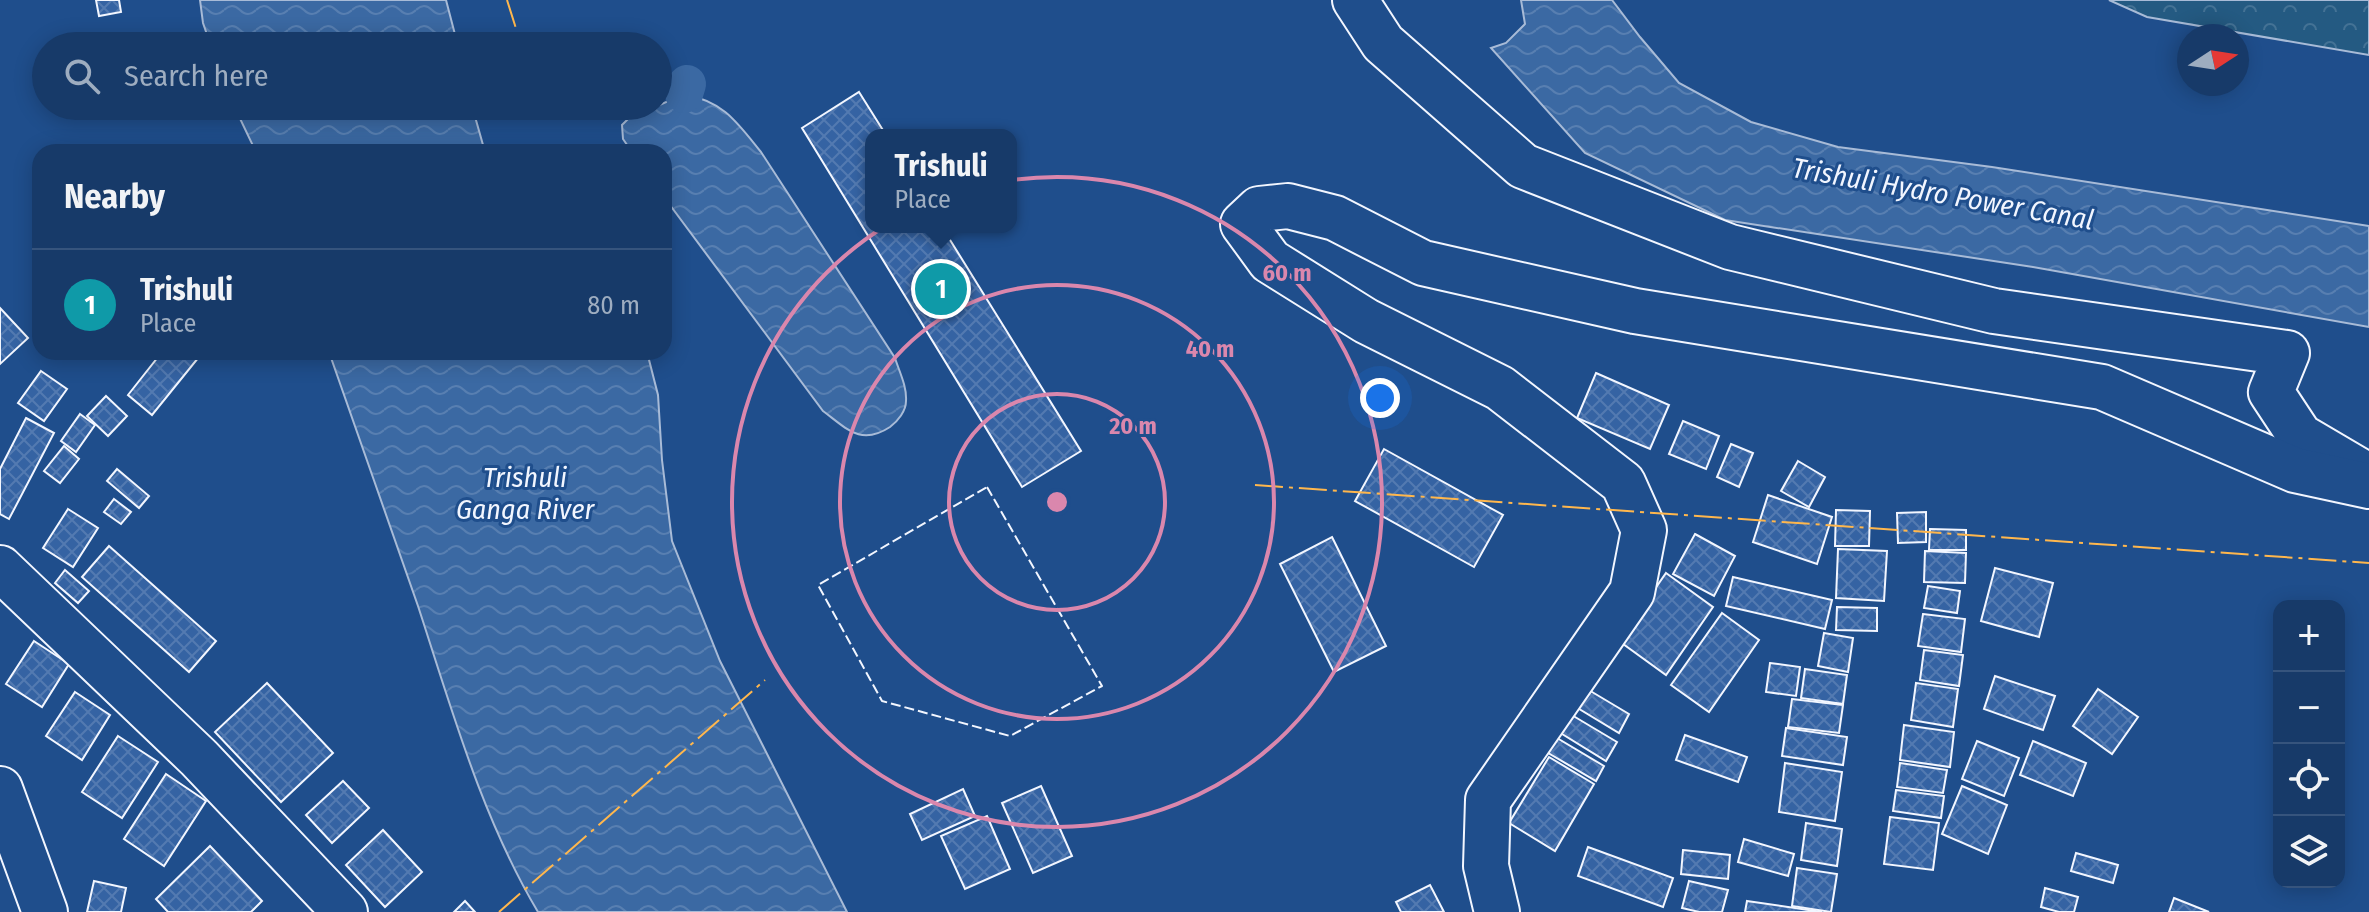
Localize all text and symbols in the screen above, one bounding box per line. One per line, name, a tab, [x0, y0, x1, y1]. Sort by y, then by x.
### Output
north arrow	[2177, 24, 2249, 96]
search box	[32, 32, 672, 120]
icon: search	[60, 54, 104, 98]
text: Search here	[124, 58, 269, 94]
popup	[865, 129, 1017, 233]
text: Trishuli	[895, 148, 987, 184]
water label: Trishuli Hydro Power Canal	[1790, 151, 2096, 237]
text: Nearby	[64, 176, 165, 217]
text: Place	[895, 184, 951, 215]
pin: 1	[915, 259, 967, 319]
text: 60 m	[1263, 259, 1311, 287]
text: Trishuli	[140, 272, 233, 308]
text: 1	[85, 290, 96, 321]
text: 80 m	[587, 290, 640, 321]
text: Place	[140, 308, 196, 339]
text: 40 m	[1186, 335, 1234, 363]
your location	[1360, 378, 1400, 418]
text: 20 m	[1108, 412, 1157, 440]
water label: Trishuli Ganga River	[456, 461, 595, 526]
centre of rings	[1043, 488, 1071, 516]
map controls	[2273, 600, 2345, 888]
button: +	[2273, 600, 2345, 672]
button: −	[2273, 672, 2345, 744]
button: locate	[2273, 744, 2345, 816]
button: layers	[2273, 816, 2345, 888]

